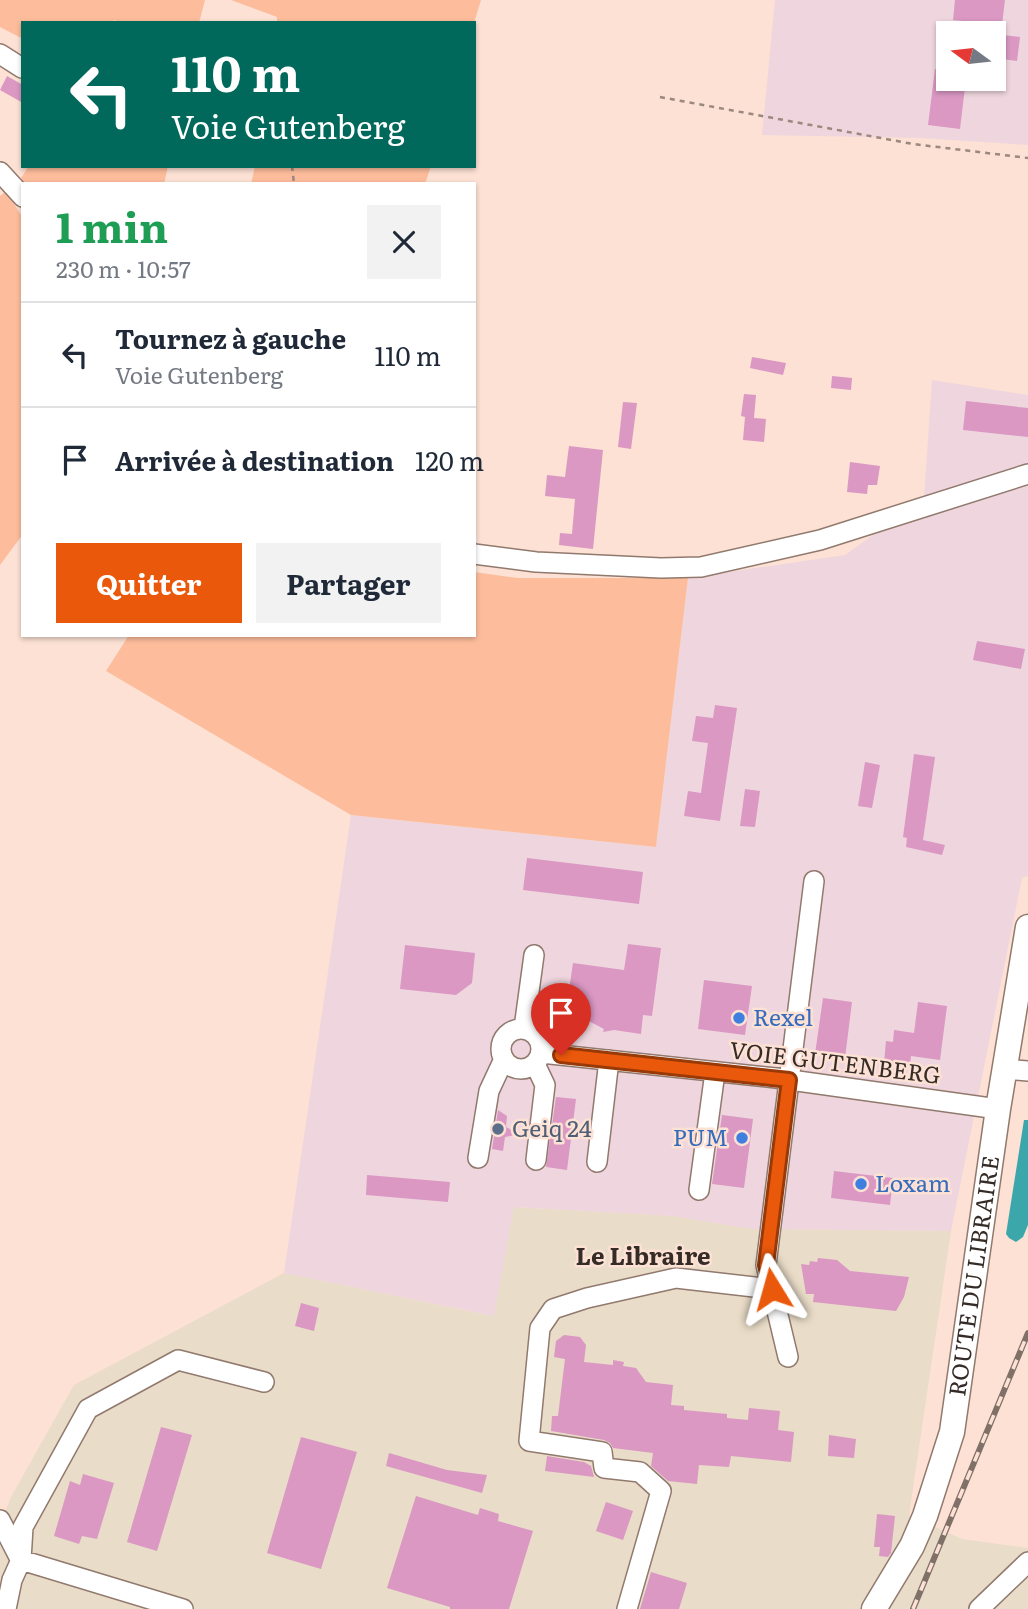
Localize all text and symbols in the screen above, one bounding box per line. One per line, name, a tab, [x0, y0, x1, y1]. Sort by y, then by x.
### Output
north arrow	[936, 21, 1006, 91]
map controls	[936, 21, 1006, 91]
text: 110 m	[171, 34, 300, 107]
icon: left	[56, 49, 147, 140]
text: Voie Gutenberg	[171, 101, 405, 149]
text: 1 min	[56, 194, 168, 256]
button: close	[367, 205, 441, 279]
text: 230 m · 10:57	[56, 251, 191, 285]
text: Tournez à gauche	[115, 318, 346, 357]
text: 110 m	[374, 335, 441, 374]
icon: left	[56, 336, 94, 374]
text: Voie Gutenberg	[115, 357, 283, 391]
text: Arrivée à destination	[115, 440, 394, 479]
text: 120 m	[415, 440, 484, 479]
icon: arrive	[56, 441, 94, 479]
button: Quitter	[56, 543, 242, 623]
button: Partager	[256, 543, 441, 623]
pin	[531, 983, 591, 1055]
icon: arrive	[542, 994, 580, 1032]
place label: Rexel	[753, 999, 813, 1033]
marker: Rexel	[731, 1010, 747, 1026]
street label: VOIE GUTENBERG	[728, 1031, 943, 1091]
place label: Geiq 24	[512, 1110, 592, 1144]
place label: PUM	[673, 1119, 728, 1153]
marker: Geiq 24	[490, 1121, 506, 1137]
marker: PUM	[734, 1130, 750, 1146]
street label: ROUTE DU LIBRAIRE	[938, 1153, 1006, 1398]
place label: Loxam	[875, 1165, 950, 1199]
marker: Loxam	[853, 1176, 869, 1192]
district label: Le Libraire	[575, 1237, 711, 1272]
position arrow	[735, 1252, 809, 1326]

